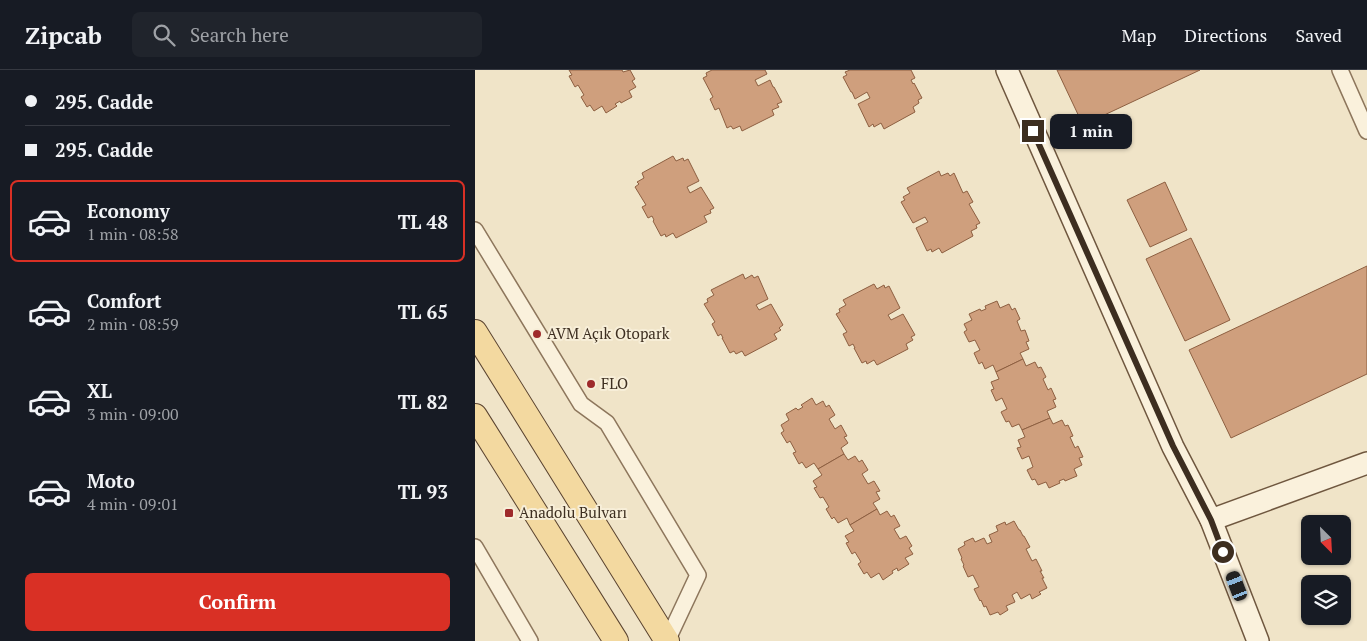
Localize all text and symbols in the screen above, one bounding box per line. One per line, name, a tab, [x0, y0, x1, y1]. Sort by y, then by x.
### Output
search box	[132, 12, 482, 57]
text: Zipcab	[25, 19, 102, 51]
icon: search	[150, 21, 178, 49]
text: Search here	[190, 22, 289, 47]
text: Map	[1121, 23, 1156, 47]
text: Directions	[1184, 23, 1267, 47]
text: Saved	[1295, 23, 1342, 47]
text: 295. Cadde	[55, 89, 153, 114]
callout: 1 min	[1051, 114, 1133, 148]
route end	[1022, 120, 1044, 142]
text: 1 min	[1069, 120, 1113, 142]
text: 295. Cadde	[55, 137, 153, 162]
text: Economy	[87, 198, 170, 223]
icon: car	[27, 199, 72, 244]
text: TL 48	[398, 209, 448, 234]
text: 1 min · 08:58	[87, 223, 179, 245]
text: Comfort	[87, 288, 162, 313]
icon: car	[27, 289, 72, 334]
text: TL 65	[398, 299, 448, 324]
text: 2 min · 08:59	[87, 313, 179, 335]
place label: AVM Açık Otopark	[547, 323, 670, 343]
marker: AVM Açık Otopark	[531, 328, 543, 340]
place label: FLO	[601, 373, 628, 393]
text: XL	[87, 378, 112, 403]
marker: FLO	[585, 378, 597, 390]
icon: car	[27, 379, 72, 424]
text: TL 82	[398, 389, 448, 414]
text: 3 min · 09:00	[87, 403, 179, 425]
text: Moto	[87, 468, 135, 493]
icon: car	[27, 469, 72, 514]
text: TL 93	[398, 479, 448, 504]
text: 4 min · 09:01	[87, 493, 179, 515]
place label: Anadolu Bulvarı	[519, 502, 627, 522]
marker: Anadolu Bulvarı	[503, 507, 515, 519]
north arrow	[1301, 515, 1351, 565]
map controls	[1301, 515, 1351, 625]
route start	[1212, 541, 1234, 563]
car	[1224, 569, 1249, 603]
button: Confirm	[25, 573, 450, 631]
button: layers	[1301, 575, 1351, 625]

